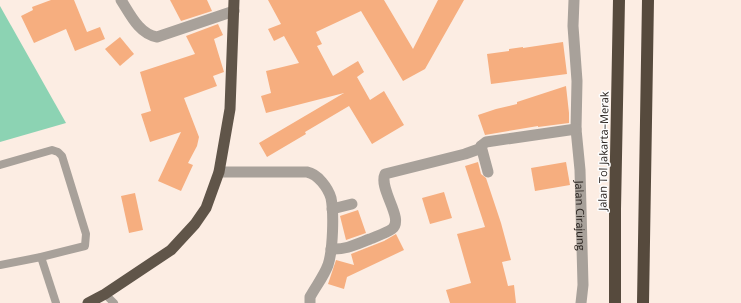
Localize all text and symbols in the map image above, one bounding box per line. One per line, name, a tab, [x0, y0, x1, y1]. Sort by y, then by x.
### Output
street label: Jalan Tol Jakarta–Merak	[594, 91, 612, 212]
street label: Jalan Cirajung	[573, 179, 590, 251]

